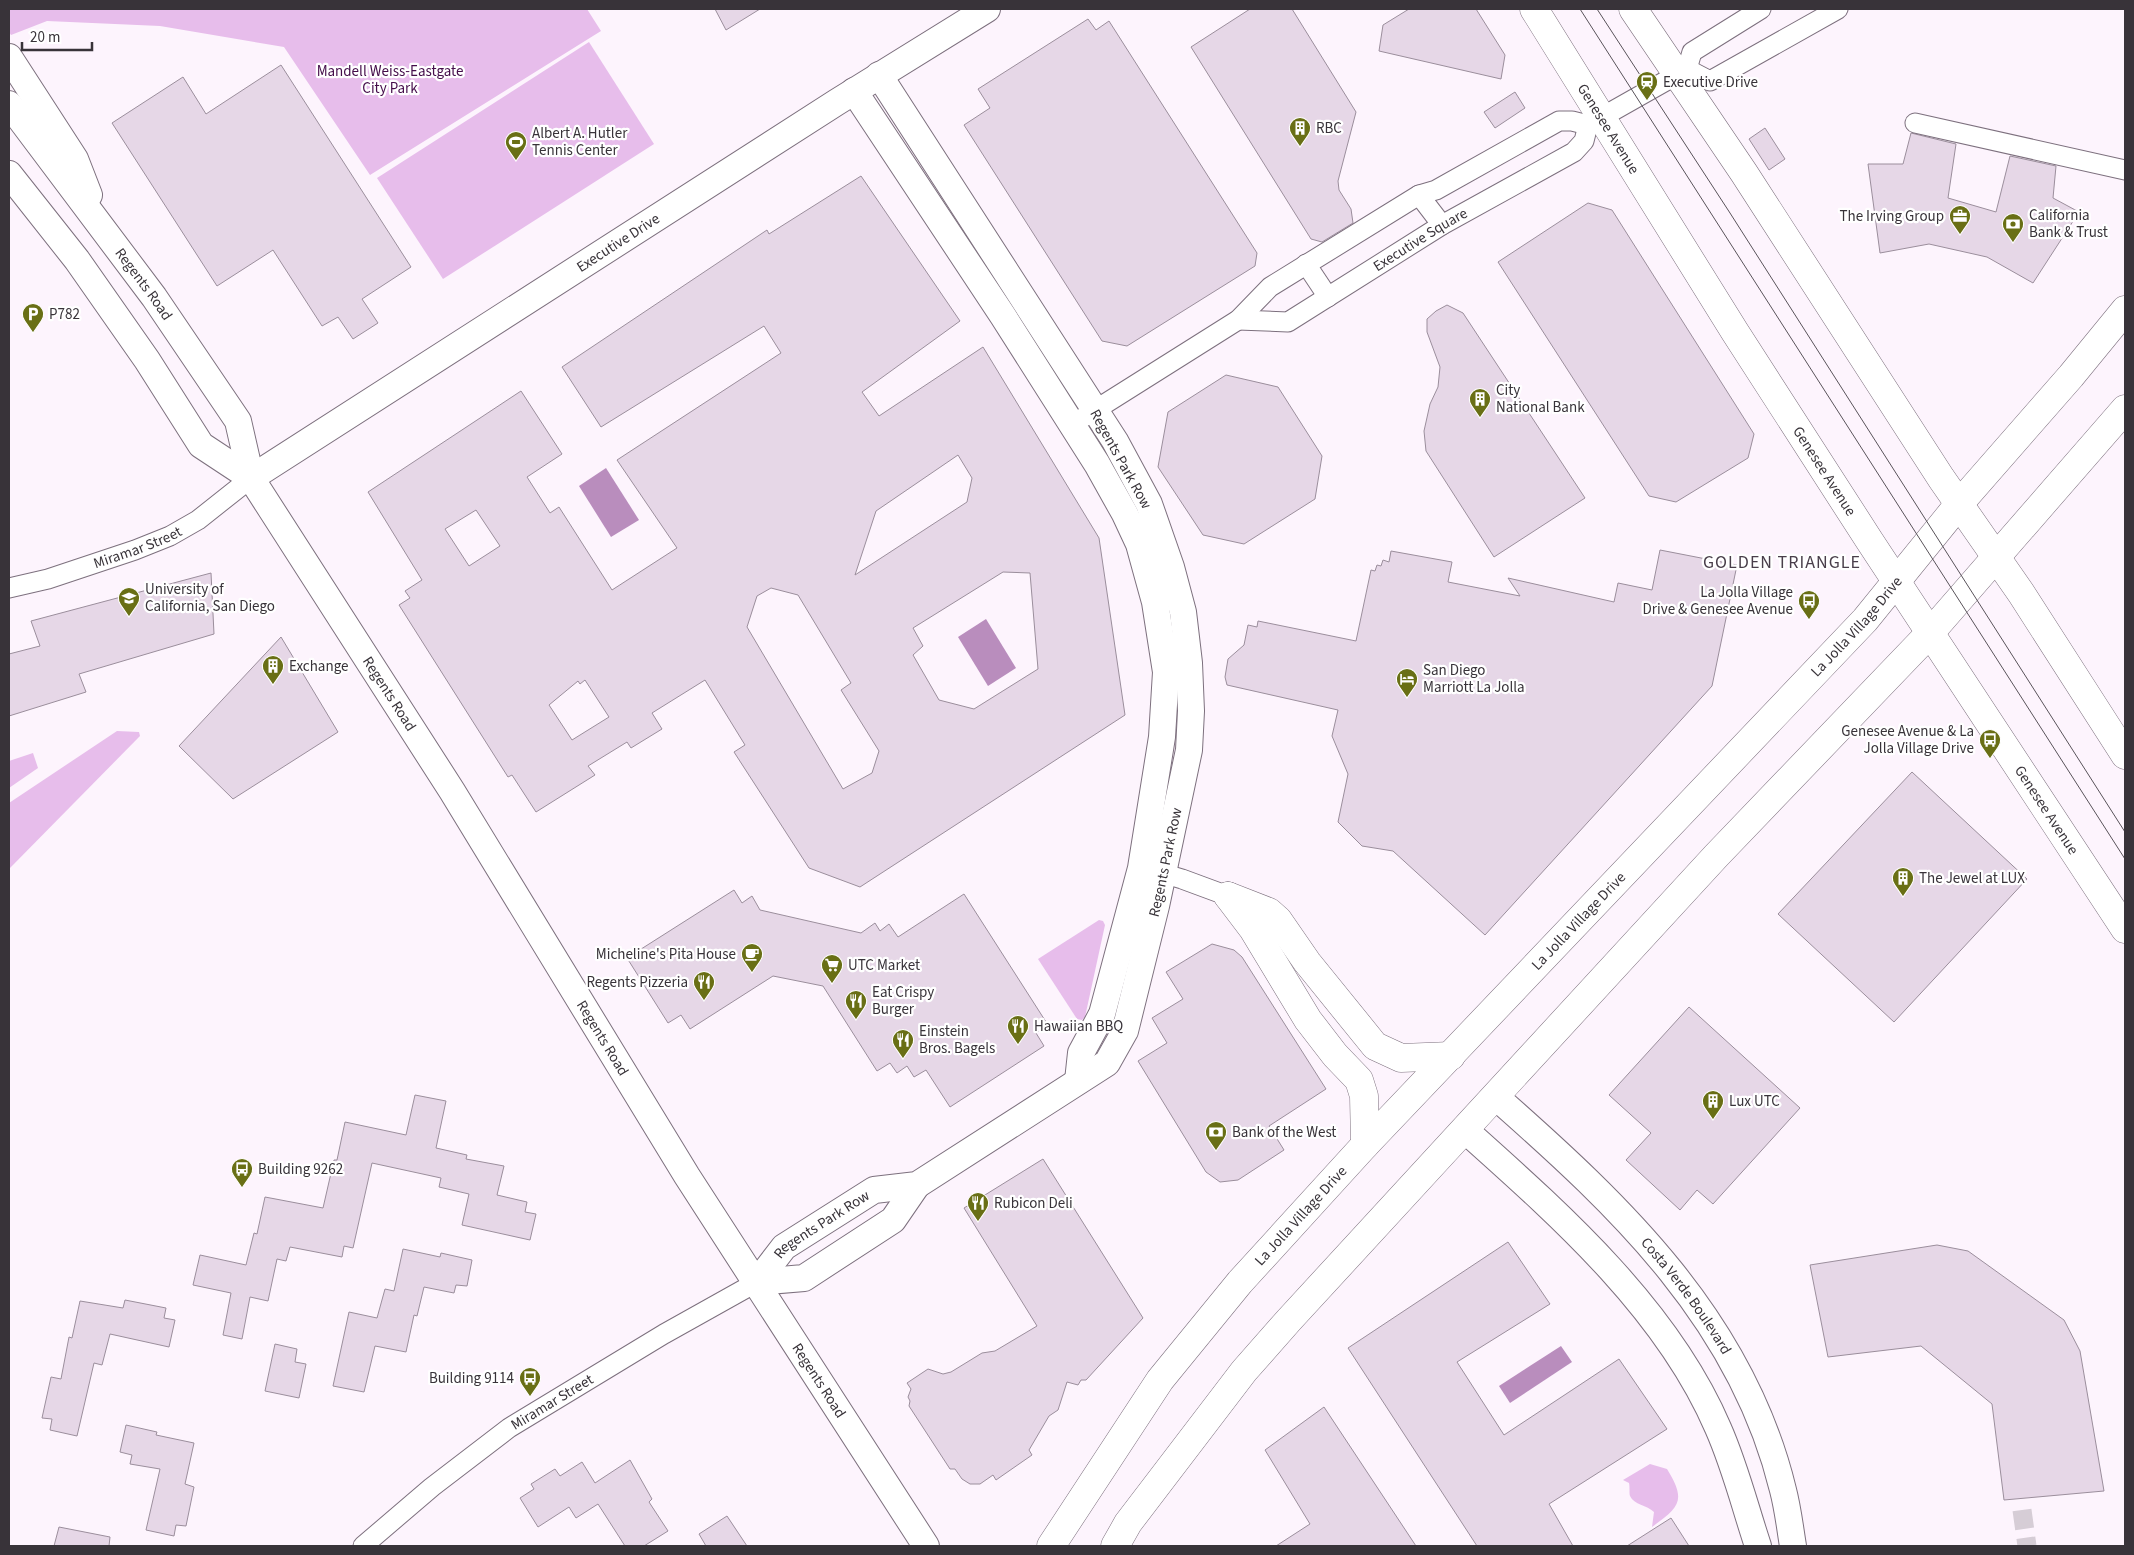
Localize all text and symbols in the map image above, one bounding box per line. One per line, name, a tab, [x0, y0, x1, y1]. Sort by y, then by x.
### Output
scale bar	[22, 20, 92, 52]
text: 20 m	[30, 27, 60, 48]
park label: Mandell Weiss-Eastgate City Park	[317, 61, 463, 99]
station icon: Executive Drive	[1635, 70, 1659, 101]
place label: Executive Drive	[1663, 72, 1758, 93]
street label: Genesee Avenue	[1572, 80, 1644, 178]
building icon: RBC	[1288, 116, 1312, 147]
place label: RBC	[1316, 118, 1342, 139]
place label: Albert A. Hutler Tennis Center	[532, 123, 628, 161]
sports icon: Albert A. Hutler Tennis Center	[504, 130, 528, 161]
street label: Executive Square	[1369, 203, 1471, 277]
office icon: The Irving Group	[1948, 204, 1972, 235]
place label: California Bank & Trust	[2029, 205, 2108, 243]
place label: The Irving Group	[1839, 206, 1944, 227]
street label: Executive Drive	[573, 208, 664, 277]
bank icon: California Bank & Trust	[2001, 212, 2025, 243]
street label: Regents Road	[110, 244, 177, 325]
parking icon: P782	[21, 302, 45, 333]
place label: P782	[49, 304, 80, 325]
place label: City National Bank	[1496, 380, 1585, 418]
building icon: City National Bank	[1468, 387, 1492, 418]
street label: Regents Park Row	[1084, 406, 1157, 513]
street label: Genesee Avenue	[1788, 423, 1861, 520]
street label: Miramar Street	[91, 521, 186, 574]
district label: GOLDEN TRIANGLE	[1703, 550, 1861, 575]
street label: La Jolla Village Drive	[1806, 572, 1907, 682]
place label: University of California, San Diego	[145, 579, 275, 617]
place label: La Jolla Village Drive & Genesee Avenue	[1643, 582, 1793, 620]
school or university icon: University of California, San Diego	[117, 586, 141, 617]
bus stop icon: La Jolla Village Drive & Genesee Avenue	[1797, 589, 1821, 620]
street label: Regents Road	[357, 652, 421, 735]
building icon: Exchange	[261, 654, 285, 685]
place label: Exchange	[289, 656, 348, 677]
place label: San Diego Marriott La Jolla	[1423, 660, 1525, 698]
hotel icon: San Diego Marriott La Jolla	[1395, 667, 1419, 698]
place label: Genesee Avenue & La Jolla Village Drive	[1841, 721, 1974, 759]
bus stop icon: Genesee Avenue & La Jolla Village Drive	[1978, 728, 2002, 759]
street label: Genesee Avenue	[2009, 761, 2083, 859]
street label: Regents Park Row	[1144, 806, 1188, 919]
building icon: The Jewel at LUX	[1891, 866, 1915, 897]
street label: La Jolla Village Drive	[1527, 867, 1631, 975]
place label: The Jewel at LUX	[1919, 868, 2025, 889]
cafe icon: Micheline's Pita House	[740, 942, 764, 973]
place label: Micheline's Pita House	[596, 944, 736, 965]
supermarket icon: UTC Market	[820, 953, 844, 984]
place label: UTC Market	[848, 955, 920, 976]
restaurant icon: Regents Pizzeria	[692, 970, 716, 1001]
place label: Regents Pizzeria	[586, 972, 688, 993]
place label: Eat Crispy Burger	[872, 982, 934, 1020]
restaurant icon: Eat Crispy Burger	[844, 989, 868, 1020]
street label: Regents Road	[571, 996, 633, 1080]
restaurant icon: Hawaiian BBQ	[1006, 1014, 1030, 1045]
place label: Hawaiian BBQ	[1034, 1016, 1123, 1037]
place label: Einstein Bros. Bagels	[919, 1021, 995, 1059]
restaurant icon: Einstein Bros. Bagels	[891, 1028, 915, 1059]
building icon: Lux UTC	[1701, 1089, 1725, 1120]
place label: Lux UTC	[1729, 1091, 1780, 1112]
bank icon: Bank of the West	[1204, 1120, 1228, 1151]
place label: Bank of the West	[1232, 1122, 1336, 1143]
bus stop icon: Building 9262	[230, 1157, 254, 1188]
place label: Building 9262	[258, 1159, 343, 1180]
street label: La Jolla Village Drive	[1250, 1161, 1352, 1270]
street label: Regents Park Row	[769, 1185, 874, 1263]
restaurant icon: Rubicon Deli	[966, 1191, 990, 1222]
place label: Rubicon Deli	[994, 1193, 1073, 1214]
street label: Costa Verde Boulevard	[1636, 1233, 1736, 1358]
street label: Regents Road	[787, 1339, 851, 1422]
bus stop icon: Building 9114	[518, 1366, 542, 1397]
place label: Building 9114	[429, 1368, 515, 1389]
street label: Miramar Street	[507, 1369, 597, 1435]

